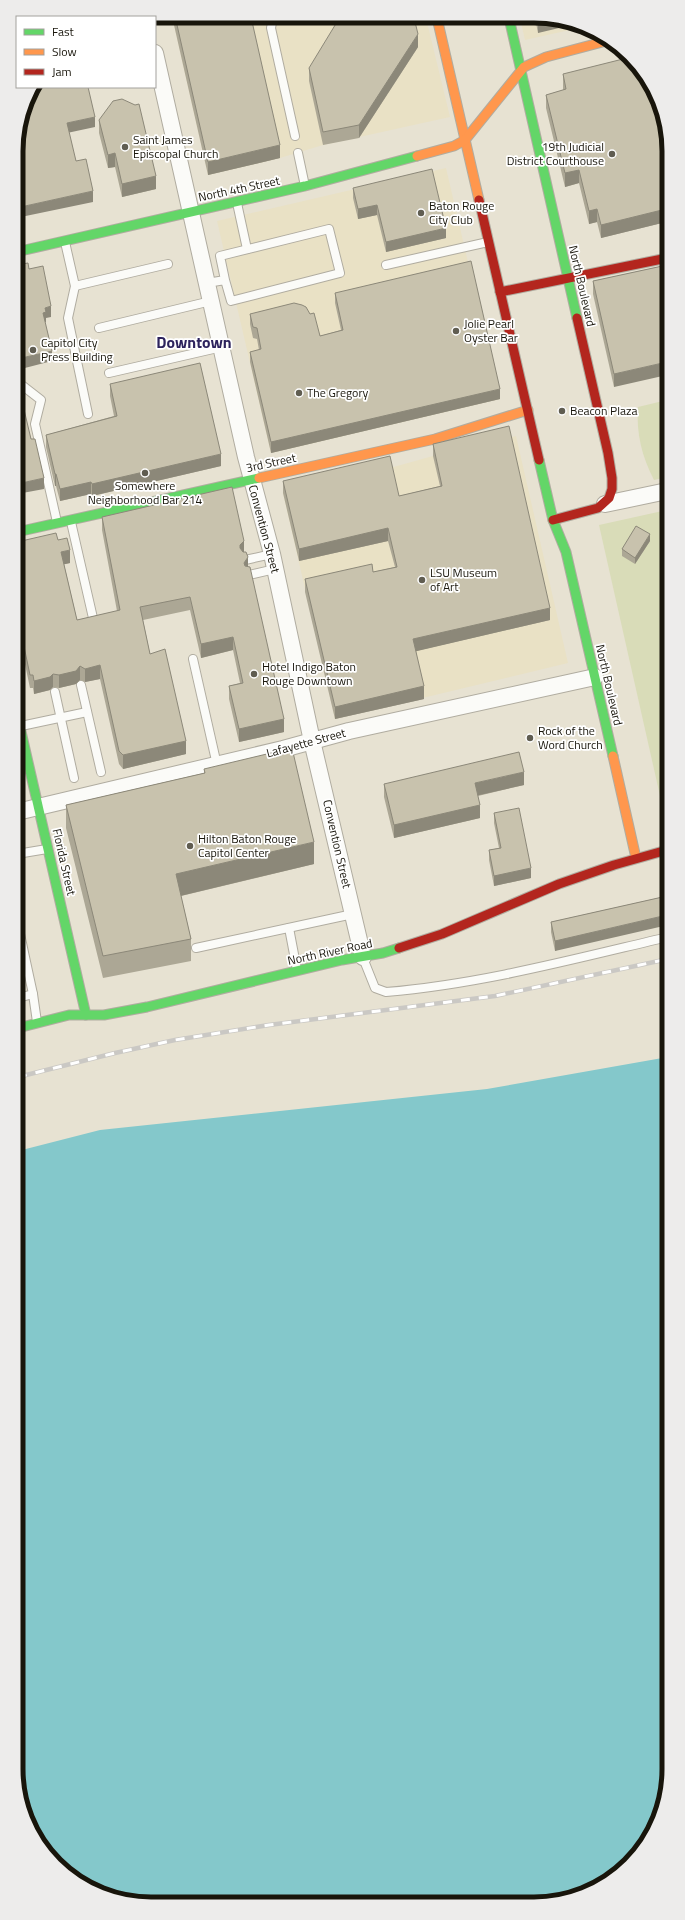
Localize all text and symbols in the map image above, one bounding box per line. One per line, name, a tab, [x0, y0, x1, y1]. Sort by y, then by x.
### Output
legend	[16, 16, 156, 88]
text: Fast	[52, 22, 75, 41]
text: Slow	[52, 42, 77, 61]
text: Jam	[52, 62, 72, 81]
place label: Saint James Episcopal Church	[133, 130, 218, 163]
place label: 19th Judicial District Courthouse	[507, 137, 604, 170]
marker: Saint James Episcopal Church	[120, 142, 130, 152]
marker: 19th Judicial District Courthouse	[607, 149, 617, 159]
street label: North 4th Street	[196, 170, 282, 206]
place label: Baton Rouge City Club	[429, 196, 494, 229]
marker: Baton Rouge City Club	[416, 208, 426, 218]
street label: North Boulevard	[564, 243, 601, 328]
place label: Jolie Pearl Oyster Bar	[464, 314, 518, 347]
marker: Jolie Pearl Oyster Bar	[451, 326, 461, 336]
district label: Downtown	[156, 330, 232, 354]
place label: Capitol City Press Building	[41, 333, 113, 366]
marker: Capitol City Press Building	[28, 345, 38, 355]
place label: The Gregory	[307, 383, 369, 402]
marker: The Gregory	[294, 388, 304, 398]
place label: Beacon Plaza	[570, 401, 637, 420]
marker: Beacon Plaza	[557, 406, 567, 416]
street label: 3rd Street	[244, 448, 298, 477]
marker: Somewhere Neighborhood Bar 214	[140, 468, 150, 478]
place label: Somewhere Neighborhood Bar 214	[88, 476, 203, 509]
street label: Convention Street	[244, 483, 286, 576]
place label: LSU Museum of Art	[430, 563, 497, 596]
marker: LSU Museum of Art	[417, 575, 427, 585]
street label: North Boulevard	[591, 642, 628, 727]
place label: Hotel Indigo Baton Rouge Downtown	[262, 657, 356, 690]
marker: Hotel Indigo Baton Rouge Downtown	[249, 669, 259, 679]
place label: Rock of the Word Church	[538, 721, 603, 754]
street label: Lafayette Street	[264, 723, 348, 762]
marker: Rock of the Word Church	[525, 733, 535, 743]
street label: Convention Street	[318, 798, 357, 891]
street label: Florida Street	[48, 827, 82, 898]
place label: Hilton Baton Rouge Capitol Center	[198, 829, 296, 862]
marker: Hilton Baton Rouge Capitol Center	[185, 841, 195, 851]
street label: North River Road	[286, 933, 374, 970]

